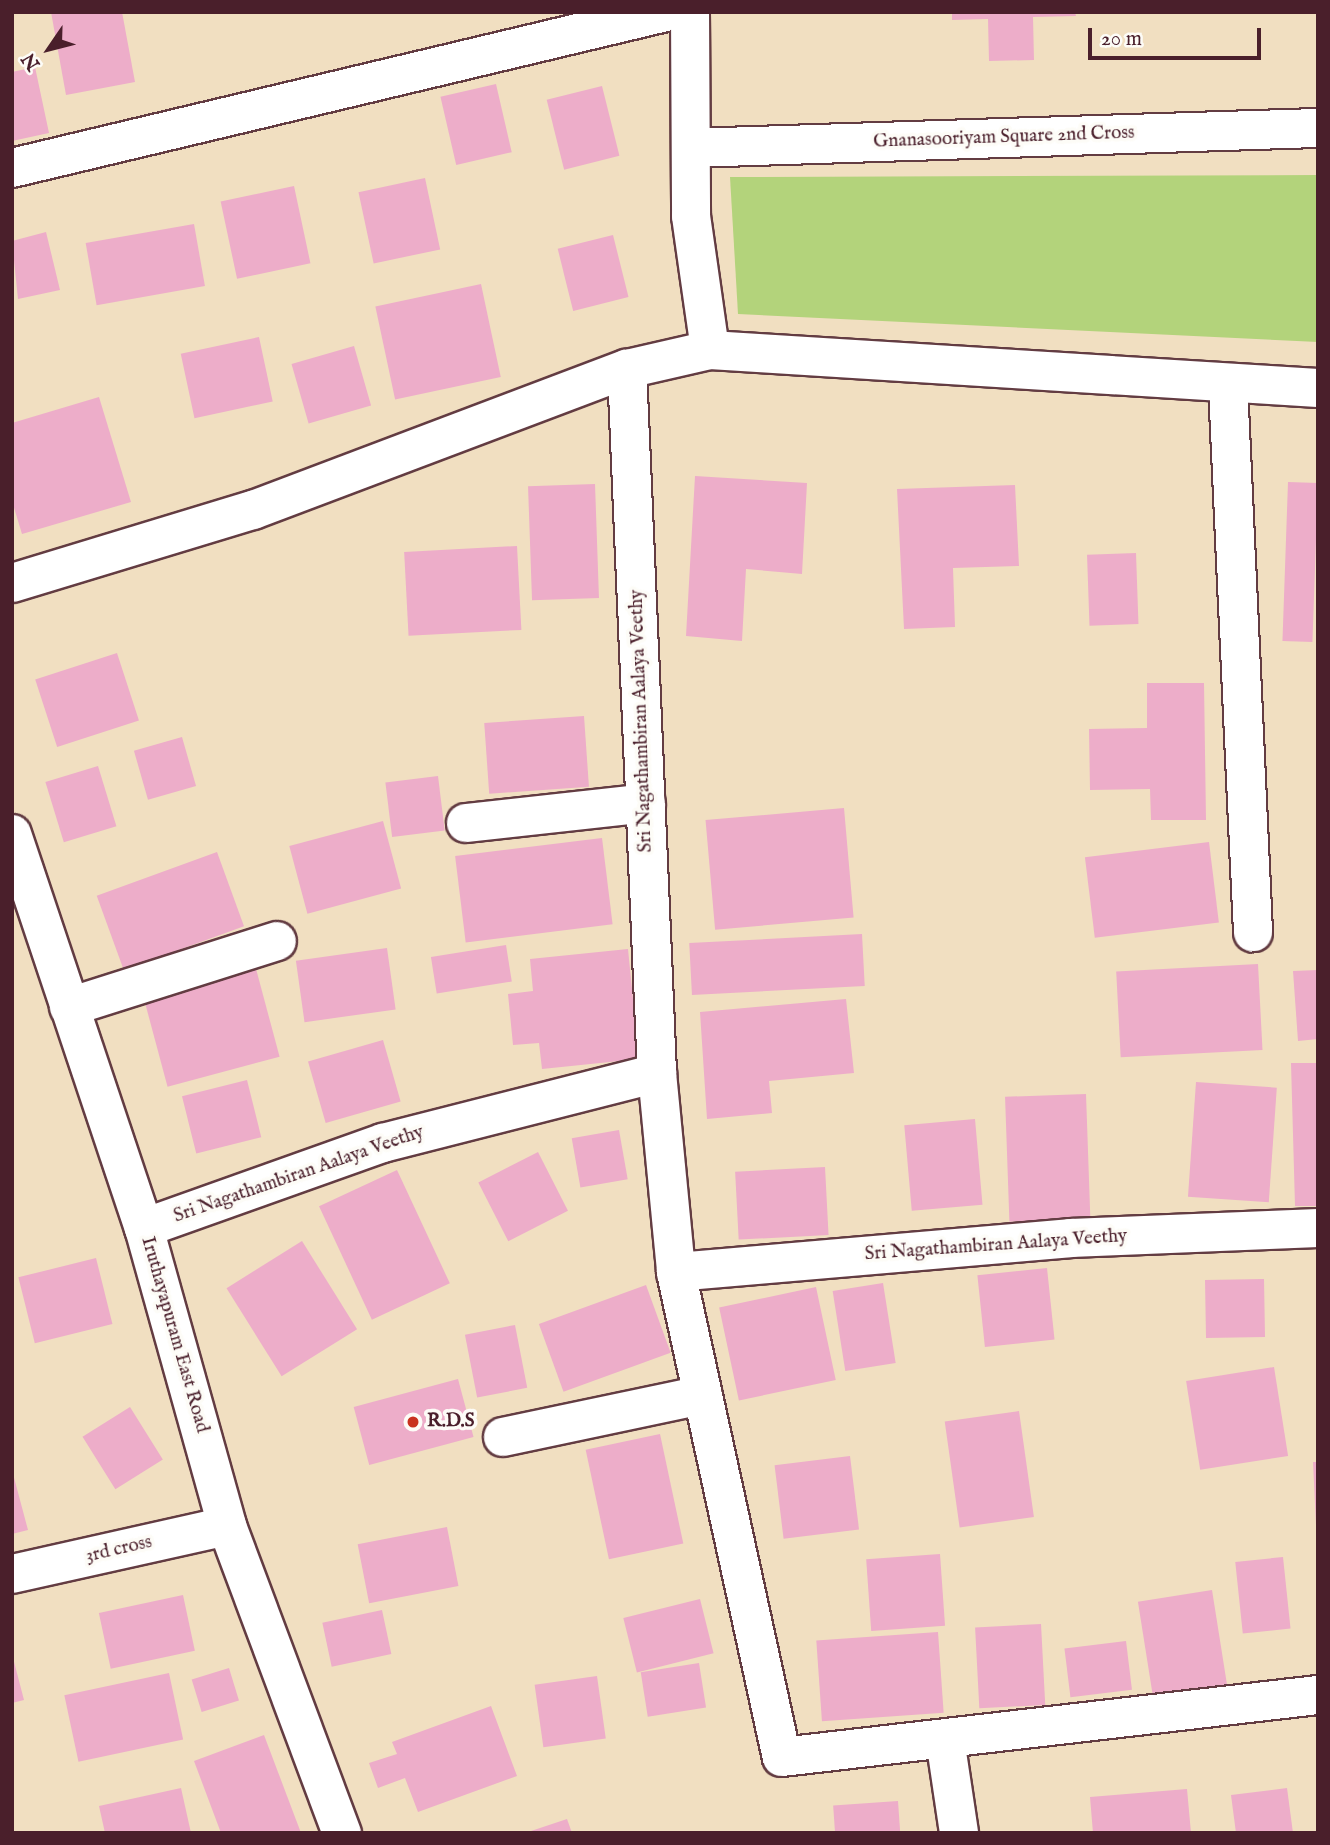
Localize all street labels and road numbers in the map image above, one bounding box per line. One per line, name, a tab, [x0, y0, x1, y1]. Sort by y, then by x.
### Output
street label: Gnanasooriyam Square 2nd Cross	[873, 122, 1135, 154]
street label: Sri Nagathambiran Aalaya Veethy	[626, 589, 658, 853]
street label: Sri Nagathambiran Aalaya Veethy	[171, 1121, 427, 1229]
street label: Sri Nagathambiran Aalaya Veethy	[864, 1225, 1128, 1267]
street label: Iruthayapuram East Road	[135, 1234, 213, 1436]
street label: 3rd cross	[84, 1531, 154, 1569]

